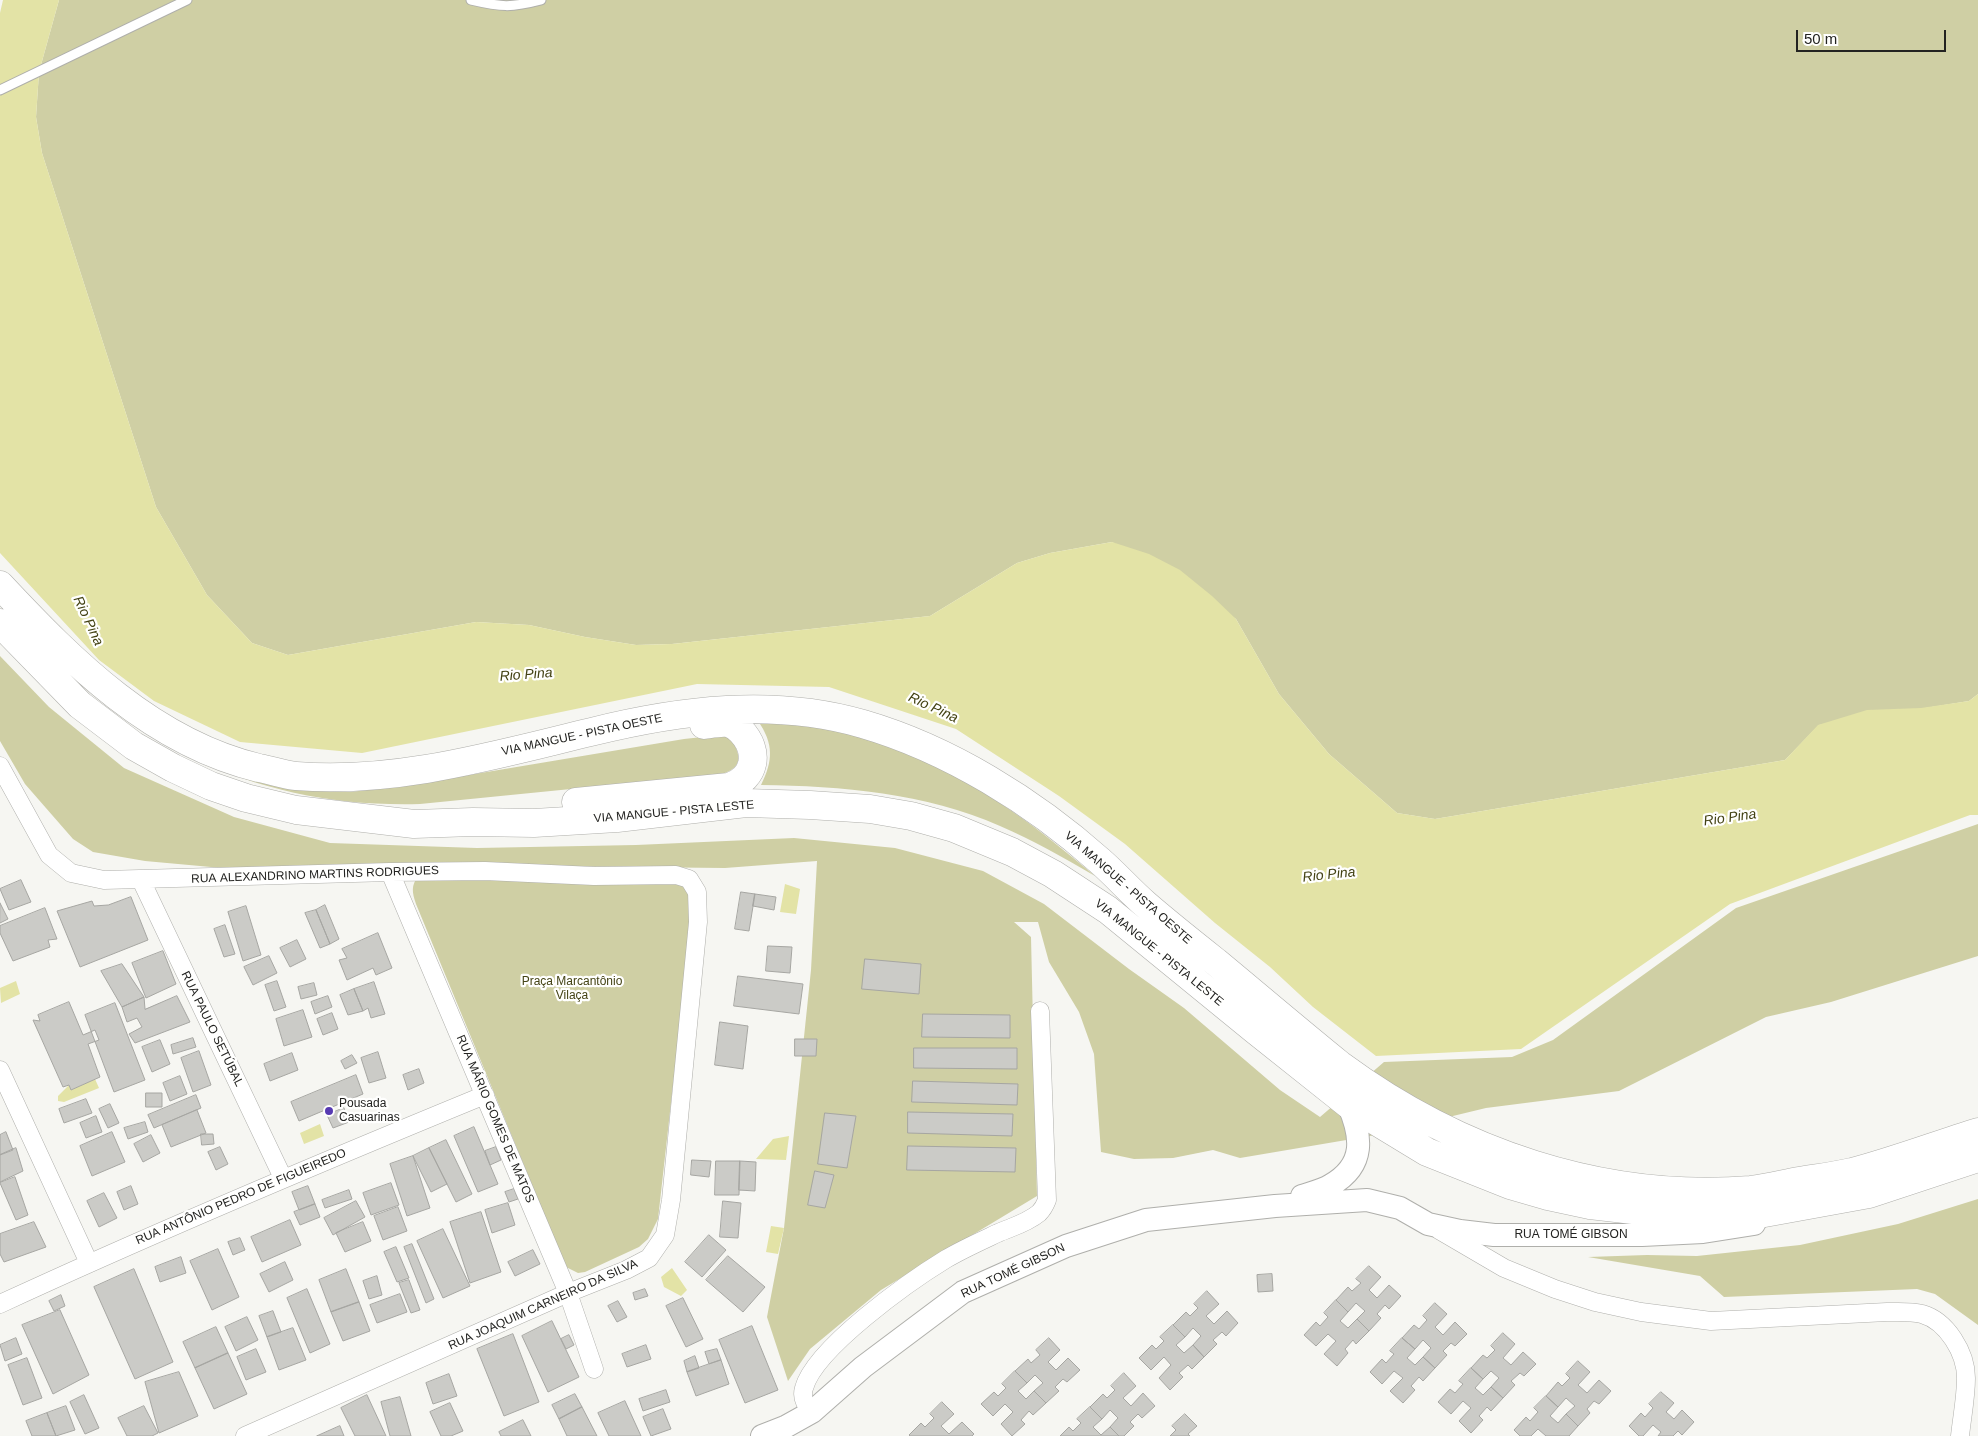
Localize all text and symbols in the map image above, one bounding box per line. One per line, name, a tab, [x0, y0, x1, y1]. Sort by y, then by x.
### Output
scale bar	[1798, 20, 1948, 52]
text: 50 m	[1804, 30, 1837, 47]
water label: Rio Pina	[69, 593, 107, 649]
water label: Rio Pina	[499, 665, 553, 685]
water label: Rio Pina	[905, 689, 961, 727]
street label: VIA MANGUE - PISTA OESTE	[500, 711, 664, 759]
street label: VIA MANGUE - PISTA LESTE	[593, 798, 755, 826]
water label: Rio Pina	[1703, 806, 1757, 830]
street label: VIA MANGUE - PISTA OESTE	[1061, 829, 1195, 947]
street label: RUA ALEXANDRINO MARTINS RODRIGUES	[191, 863, 439, 887]
water label: Rio Pina	[1302, 864, 1356, 886]
street label: VIA MANGUE - PISTA LESTE	[1092, 897, 1226, 1009]
street label: RUA PAULO SETÚBAL	[178, 969, 246, 1089]
park label: Praça Marcantônio Vilaça	[522, 975, 622, 1003]
street label: RUA MÁRIO GOMES DE MATOS	[453, 1033, 537, 1205]
place label: Pousada Casuarinas	[339, 1097, 400, 1125]
marker: Pousada Casuarinas	[323, 1105, 335, 1117]
street label: RUA ANTÔNIO PEDRO DE FIGUEIREDO	[134, 1146, 348, 1248]
street label: RUA TOMÉ GIBSON	[1514, 1228, 1628, 1242]
street label: RUA TOMÉ GIBSON	[959, 1241, 1067, 1301]
street label: RUA JOAQUIM CARNEIRO DA SILVA	[446, 1257, 640, 1353]

